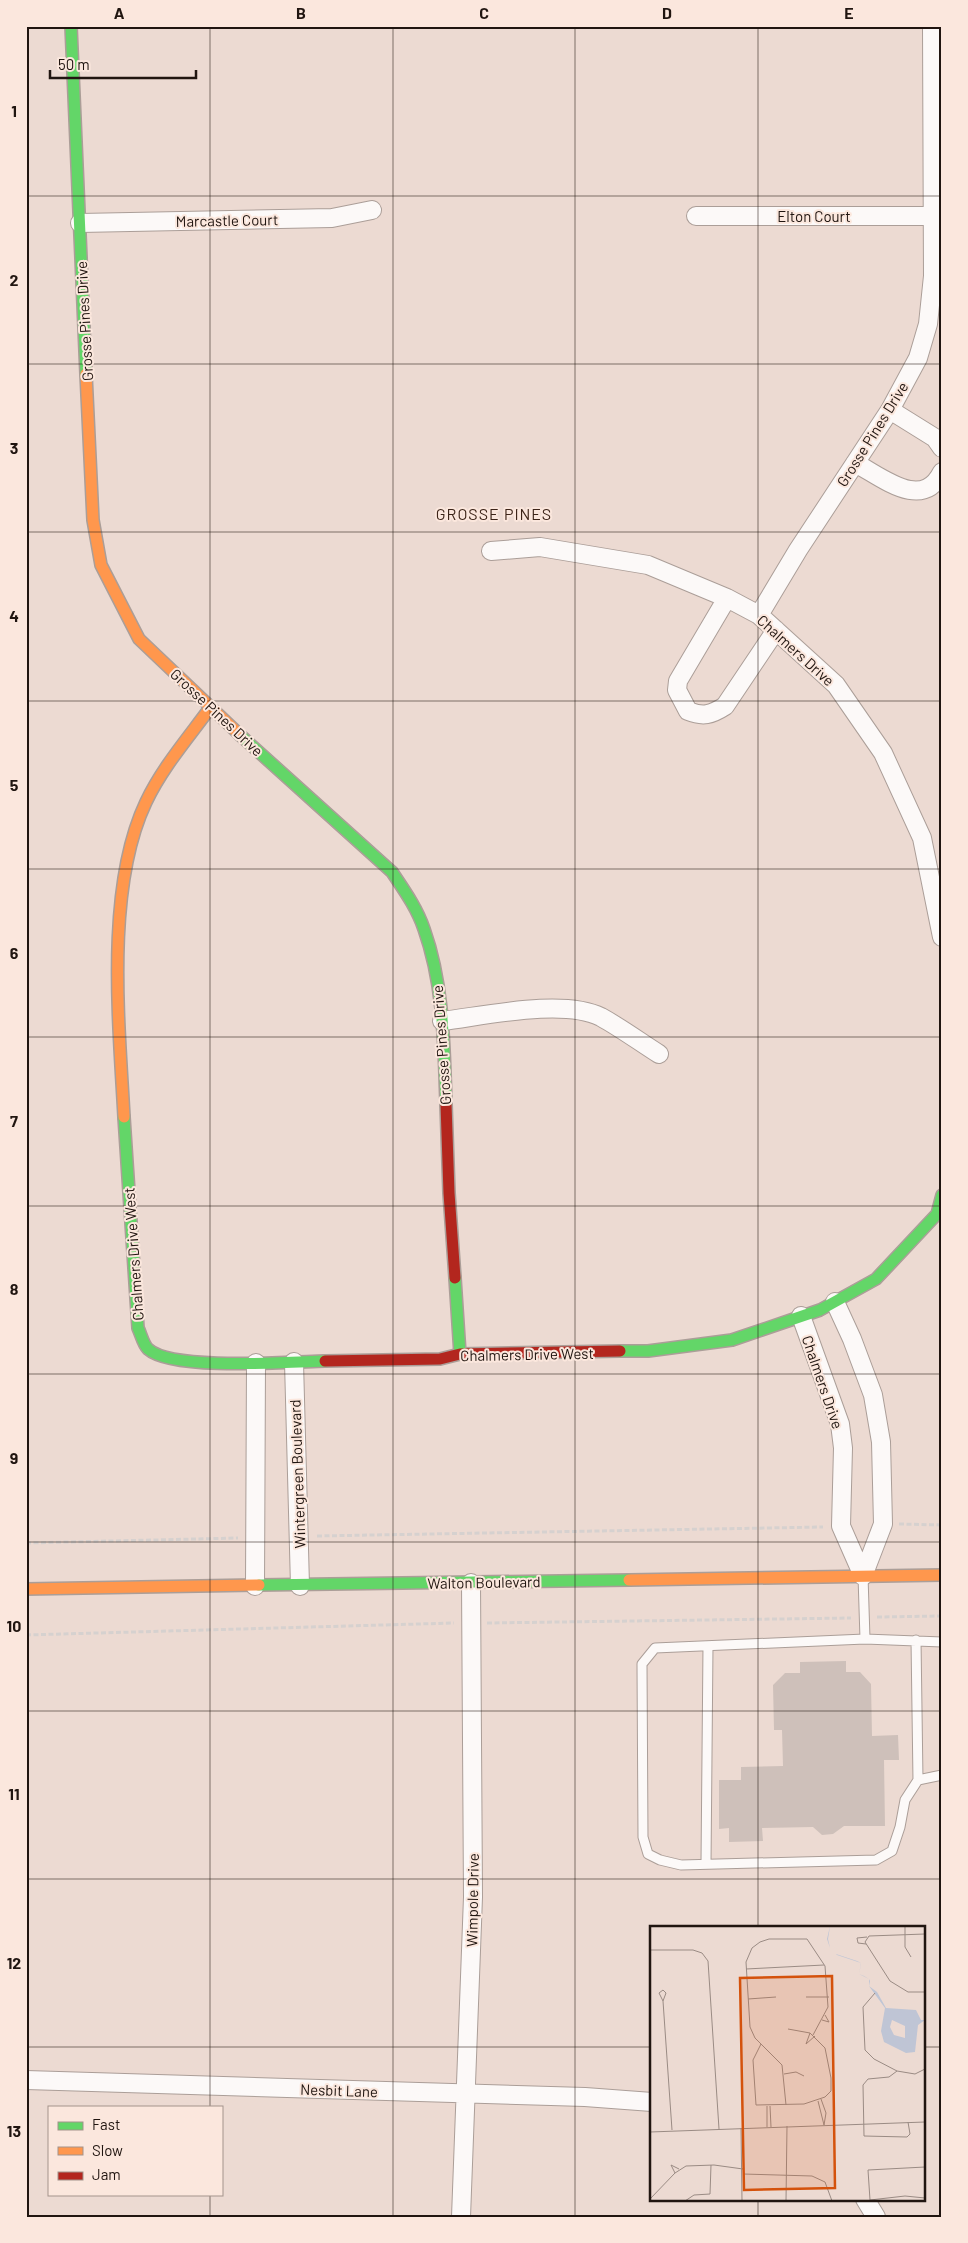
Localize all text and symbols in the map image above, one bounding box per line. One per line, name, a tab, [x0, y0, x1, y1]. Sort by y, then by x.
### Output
text: A	[114, 3, 125, 22]
text: B	[296, 3, 306, 22]
text: C	[479, 3, 489, 22]
text: D	[662, 3, 672, 22]
text: E	[844, 3, 854, 22]
scale bar	[50, 48, 196, 80]
text: 50 m	[58, 55, 90, 73]
text: 1	[11, 101, 17, 120]
street label: Elton Court	[777, 207, 851, 225]
street label: Marcastle Court	[175, 210, 279, 230]
street label: Grosse Pines Drive	[72, 261, 96, 381]
text: 2	[10, 270, 19, 289]
street label: Grosse Pines Drive	[833, 378, 911, 490]
text: 3	[10, 438, 18, 457]
district label: GROSSE PINES	[436, 504, 552, 523]
text: 4	[9, 606, 19, 625]
street label: Chalmers Drive	[754, 611, 838, 689]
street label: Grosse Pines Drive	[167, 664, 267, 760]
text: 5	[10, 775, 19, 794]
text: 6	[10, 943, 19, 962]
street label: Grosse Pines Drive	[428, 984, 454, 1106]
text: 7	[10, 1111, 18, 1130]
street label: Chalmers Drive West	[119, 1187, 147, 1321]
text: 8	[10, 1279, 19, 1298]
street label: Chalmers Drive	[799, 1333, 847, 1431]
street label: Chalmers Drive West	[460, 1344, 594, 1364]
street label: Wintergreen Boulevard	[285, 1399, 309, 1549]
text: 9	[10, 1448, 18, 1467]
street label: Walton Boulevard	[427, 1572, 541, 1592]
text: 10	[7, 1616, 21, 1635]
text: 11	[8, 1784, 20, 1803]
street label: Wimpole Drive	[462, 1853, 482, 1947]
inset map	[650, 1926, 926, 2200]
text: 12	[7, 1953, 21, 1972]
street label: Nesbit Lane	[300, 2080, 378, 2100]
legend	[48, 2106, 222, 2196]
text: Fast	[92, 2115, 120, 2133]
text: 13	[7, 2121, 21, 2140]
text: Slow	[92, 2141, 123, 2159]
text: Jam	[92, 2165, 121, 2183]

